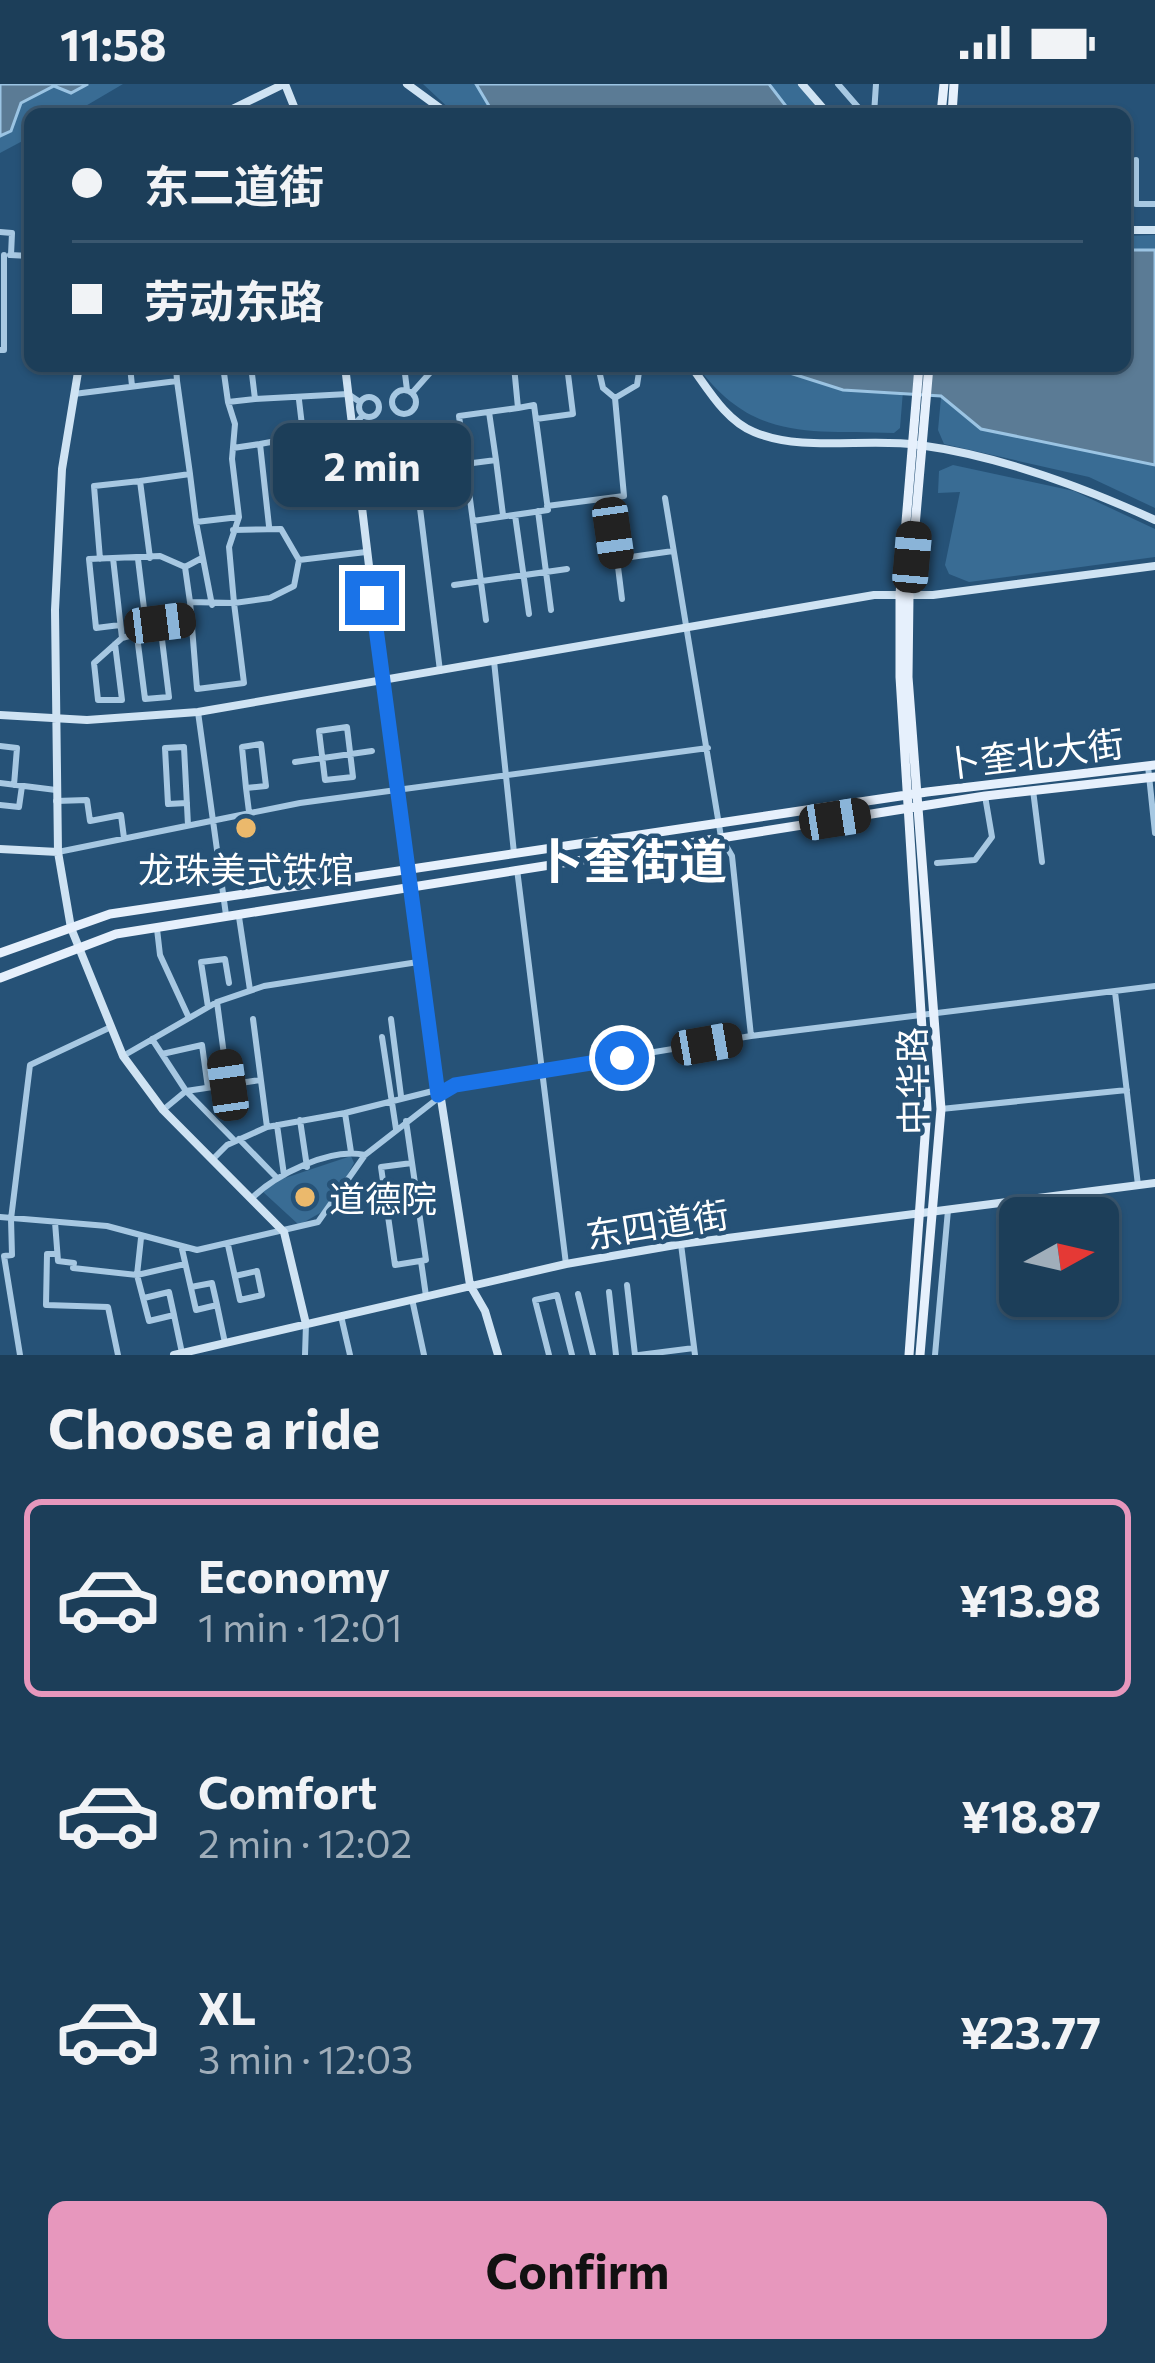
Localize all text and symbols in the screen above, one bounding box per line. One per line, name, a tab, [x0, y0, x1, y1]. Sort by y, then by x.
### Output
text: 11:58	[60, 15, 167, 70]
text: 东二道街	[144, 157, 324, 212]
text: 劳动东路	[144, 272, 324, 327]
callout: 2 min	[273, 424, 471, 508]
text: 2 min	[323, 441, 421, 489]
car	[590, 495, 636, 571]
car	[891, 520, 933, 594]
route end	[345, 571, 399, 625]
car	[122, 601, 198, 645]
street label: 卜奎北大街	[942, 719, 1126, 785]
car	[797, 796, 873, 842]
marker: 龙珠美式铁馆	[233, 815, 259, 841]
district label: 卜奎街道	[535, 830, 727, 889]
place label: 龙珠美式铁馆	[138, 846, 354, 890]
car	[668, 1020, 746, 1068]
street label: 中华路	[888, 1027, 934, 1135]
route start	[595, 1031, 649, 1085]
car	[205, 1047, 251, 1123]
place label: 道德院	[329, 1175, 437, 1219]
marker: 道德院	[292, 1184, 318, 1210]
street label: 东四道街	[582, 1190, 732, 1256]
north arrow	[999, 1197, 1119, 1317]
map controls	[999, 1197, 1119, 1317]
text: Choose a ride	[48, 1394, 380, 1460]
icon: car	[54, 1544, 162, 1652]
text: Economy	[198, 1547, 390, 1602]
text: ¥13.98	[959, 1571, 1101, 1626]
text: 1 min · 12:01	[198, 1602, 402, 1650]
icon: car	[54, 1760, 162, 1868]
text: Comfort	[198, 1763, 377, 1818]
text: ¥18.87	[961, 1787, 1101, 1842]
text: 2 min · 12:02	[198, 1818, 412, 1866]
icon: car	[54, 1976, 162, 2084]
text: XL	[198, 1979, 256, 2034]
text: ¥23.77	[960, 2003, 1101, 2058]
text: 3 min · 12:03	[198, 2034, 413, 2082]
button: Confirm	[48, 2201, 1107, 2339]

